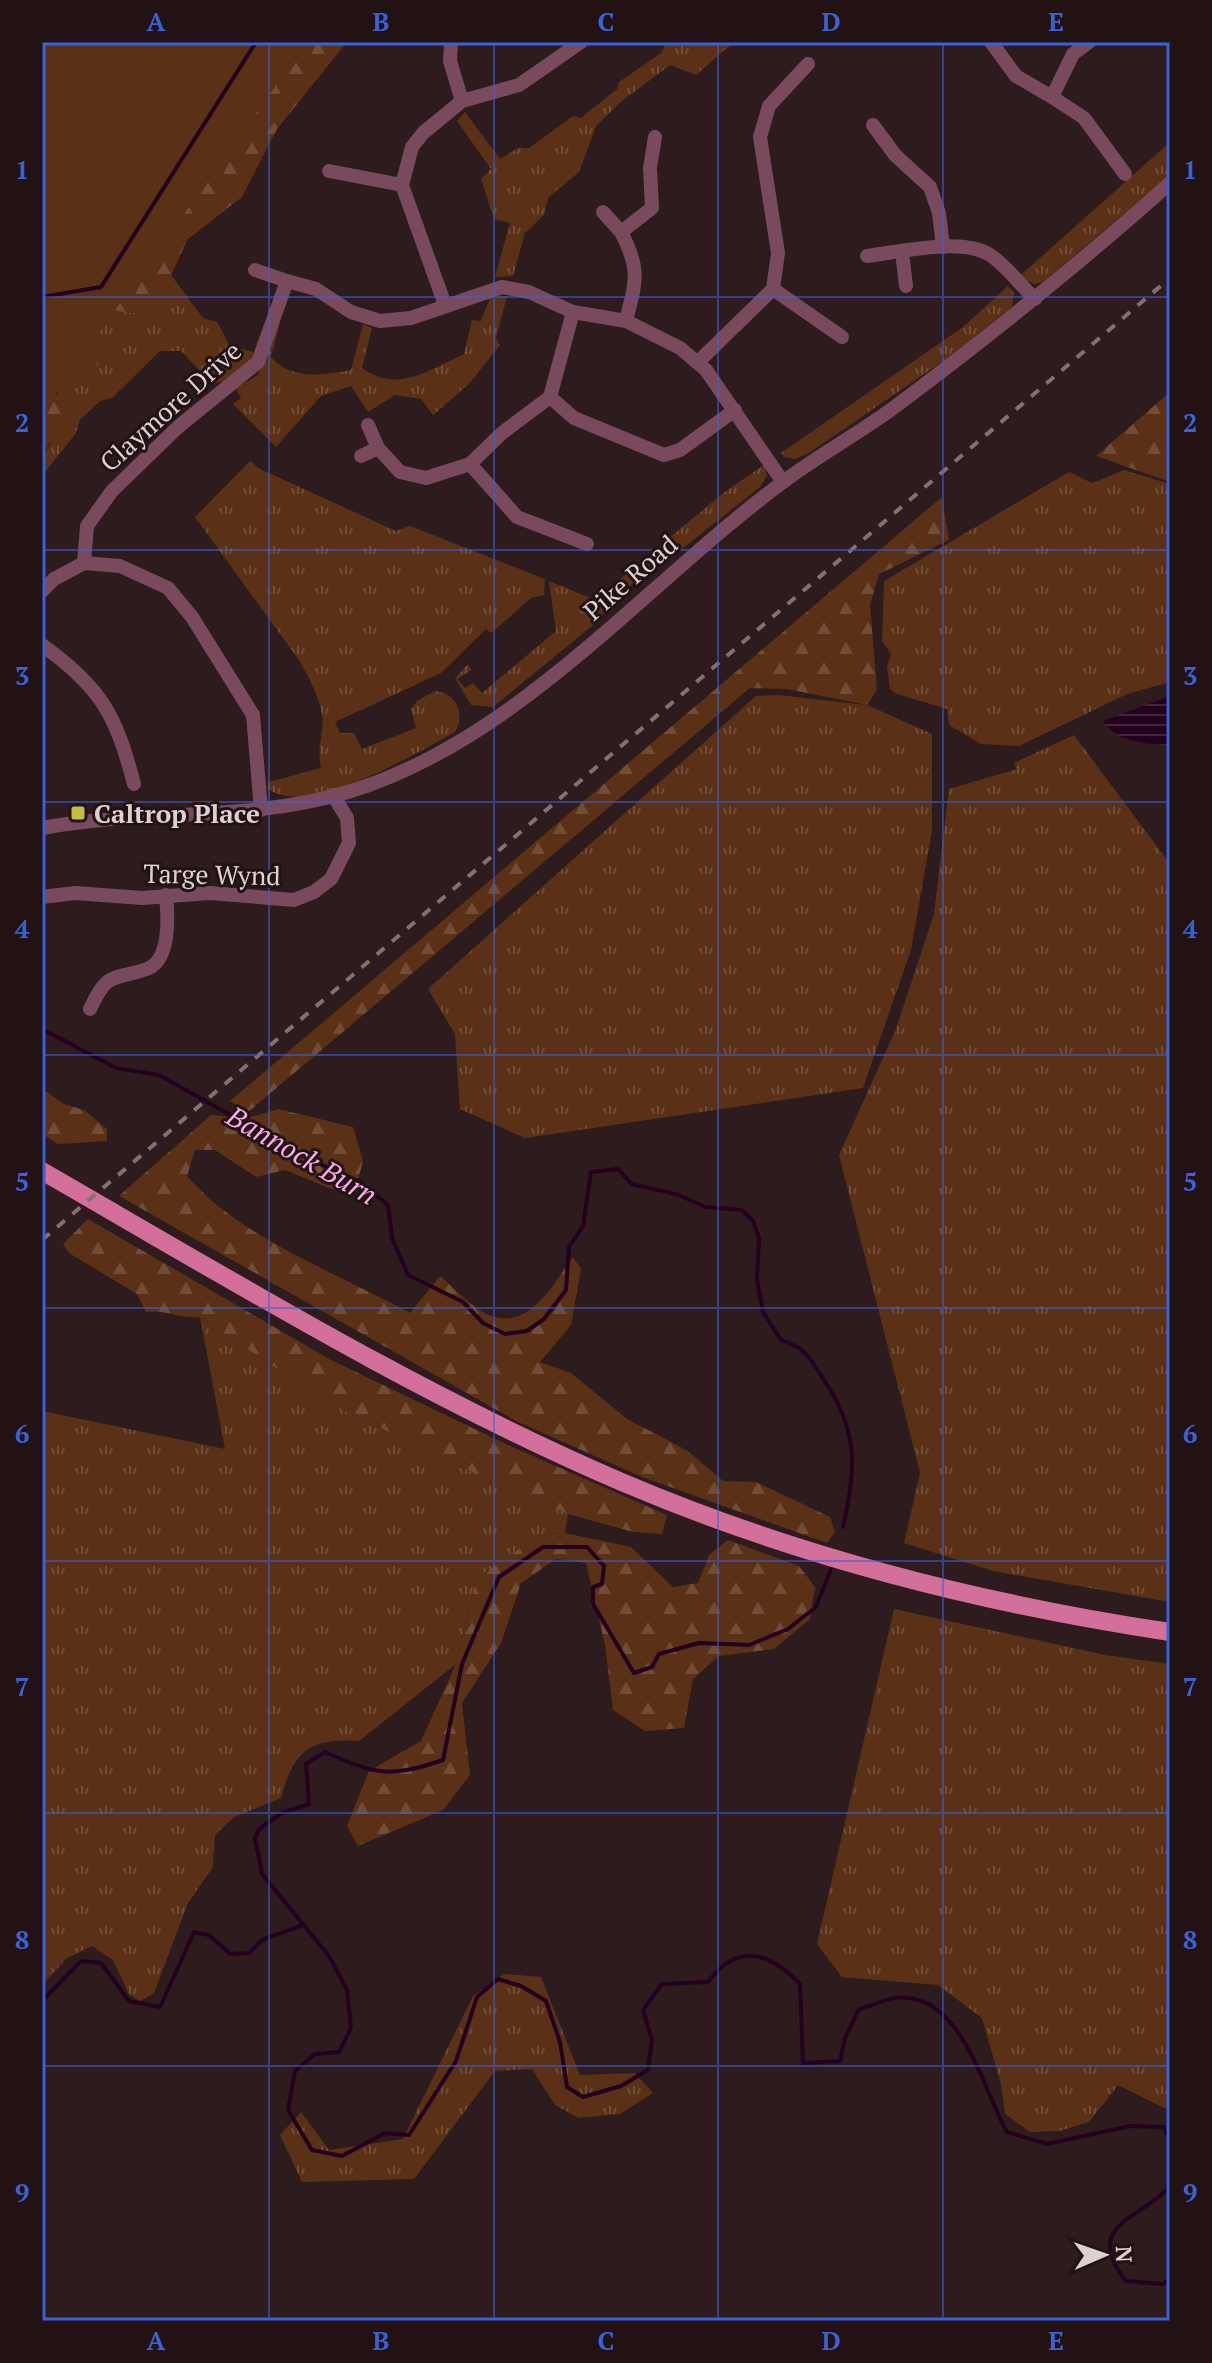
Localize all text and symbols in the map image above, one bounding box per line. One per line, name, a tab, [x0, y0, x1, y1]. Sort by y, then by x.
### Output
text: A	[147, 4, 166, 38]
text: B	[373, 4, 389, 38]
text: C	[598, 4, 614, 38]
text: D	[821, 4, 841, 38]
text: E	[1048, 4, 1064, 38]
text: 1	[15, 152, 29, 186]
text: 1	[1183, 152, 1197, 186]
street label: Claymore Drive	[92, 333, 248, 479]
text: 2	[15, 405, 29, 439]
text: 2	[1183, 405, 1197, 439]
street label: Pike Road	[576, 527, 684, 627]
text: 3	[15, 658, 29, 692]
text: 3	[1183, 658, 1197, 692]
place label: Caltrop Place	[94, 796, 260, 830]
marker: Caltrop Place	[69, 804, 87, 822]
street label: Targe Wynd	[143, 856, 281, 892]
text: 4	[15, 911, 30, 945]
text: 4	[1183, 911, 1198, 945]
water label: Bannock Burn	[219, 1097, 384, 1213]
text: 5	[15, 1164, 29, 1198]
text: 5	[1183, 1164, 1197, 1198]
text: 6	[15, 1416, 29, 1450]
text: 6	[1183, 1416, 1197, 1450]
text: 7	[15, 1669, 29, 1703]
text: 7	[1183, 1669, 1197, 1703]
text: 8	[15, 1922, 29, 1956]
text: 8	[1183, 1922, 1197, 1956]
text: 9	[15, 2175, 29, 2209]
text: 9	[1183, 2175, 1197, 2209]
north arrow	[1064, 2215, 1144, 2295]
text: N	[1110, 2245, 1139, 2263]
text: A	[147, 2323, 166, 2357]
text: B	[373, 2323, 389, 2357]
text: C	[598, 2323, 614, 2357]
text: D	[821, 2323, 841, 2357]
text: E	[1048, 2323, 1064, 2357]

